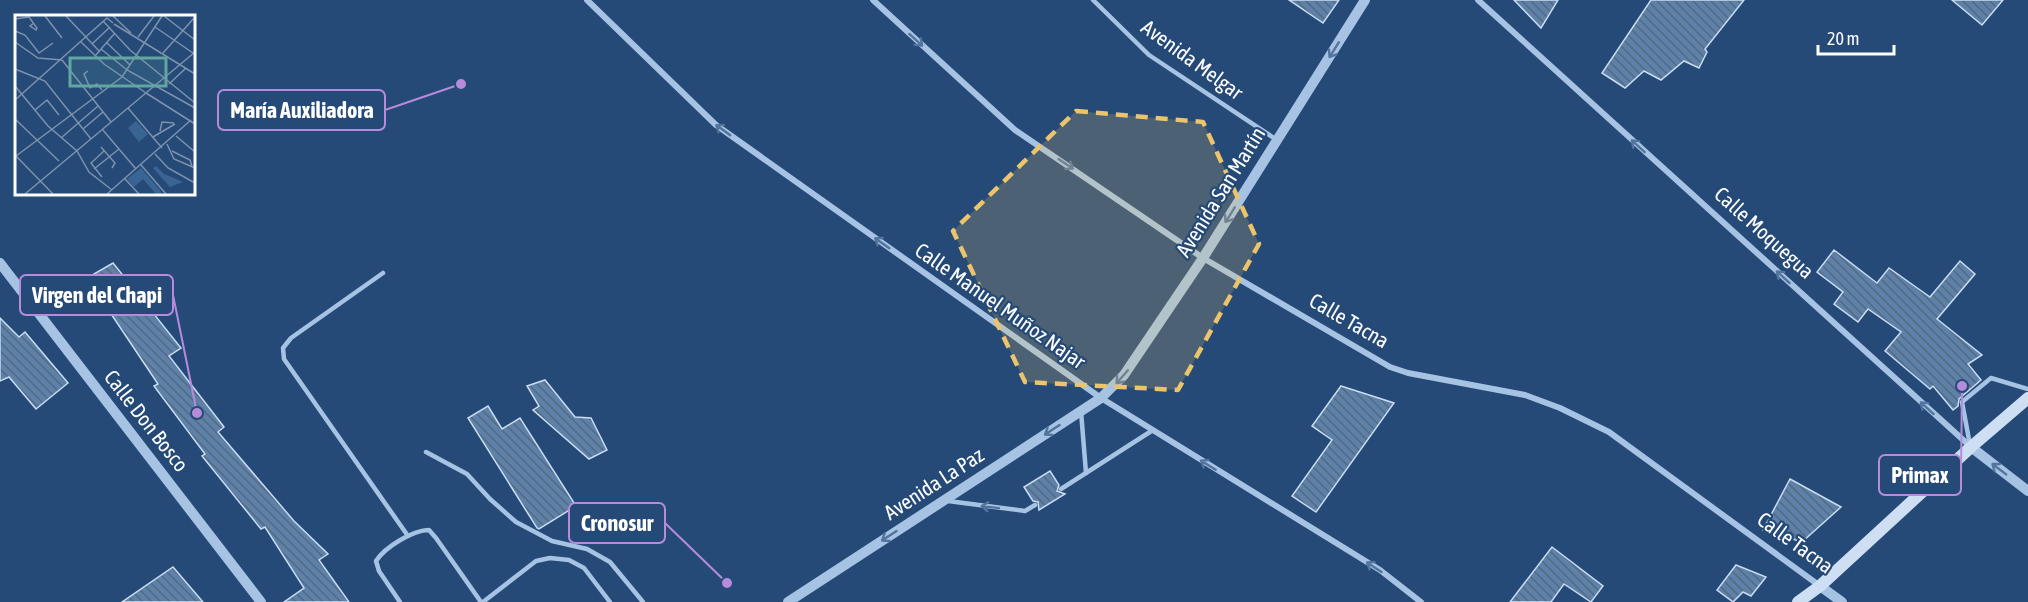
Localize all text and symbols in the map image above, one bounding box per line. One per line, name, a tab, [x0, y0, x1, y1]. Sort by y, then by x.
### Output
street label: Avenida Melgar	[1137, 14, 1249, 104]
inset map	[15, 15, 195, 195]
scale bar	[1818, 18, 1894, 56]
text: 20 m	[1827, 28, 1859, 49]
one-way arrow	[909, 32, 924, 47]
one-way arrow	[1327, 41, 1340, 58]
callout: María Auxiliadora	[218, 90, 385, 130]
text: María Auxiliadora	[230, 97, 374, 123]
street label: Avenida San Martín	[1171, 122, 1270, 261]
one-way arrow	[716, 124, 732, 136]
one-way arrow	[1631, 139, 1646, 153]
one-way arrow	[1057, 158, 1074, 171]
street label: Calle Moquegua	[1710, 181, 1819, 283]
one-way arrow	[1223, 206, 1236, 223]
one-way arrow	[875, 237, 891, 249]
street label: Calle Manuel Muñoz Najar	[911, 237, 1091, 373]
one-way arrow	[1776, 270, 1791, 284]
callout: Virgen del Chapi	[20, 275, 173, 315]
text: Virgen del Chapi	[31, 282, 162, 308]
street label: Calle Tacna	[1305, 288, 1394, 352]
street label: Calle Don Bosco	[100, 365, 194, 476]
one-way arrow	[1115, 369, 1128, 385]
one-way arrow	[1920, 401, 1935, 415]
one-way arrow	[1044, 425, 1061, 437]
street label: Avenida La Paz	[879, 442, 988, 524]
callout: Primax	[1879, 455, 1961, 495]
one-way arrow	[1200, 458, 1217, 470]
text: Primax	[1891, 462, 1949, 488]
one-way arrow	[1992, 463, 2008, 475]
one-way arrow	[981, 501, 1001, 512]
callout: Cronosur	[569, 503, 665, 543]
street label: Calle Tacna	[1753, 507, 1838, 578]
text: Cronosur	[581, 510, 654, 536]
one-way arrow	[880, 530, 897, 543]
one-way arrow	[1367, 561, 1383, 573]

